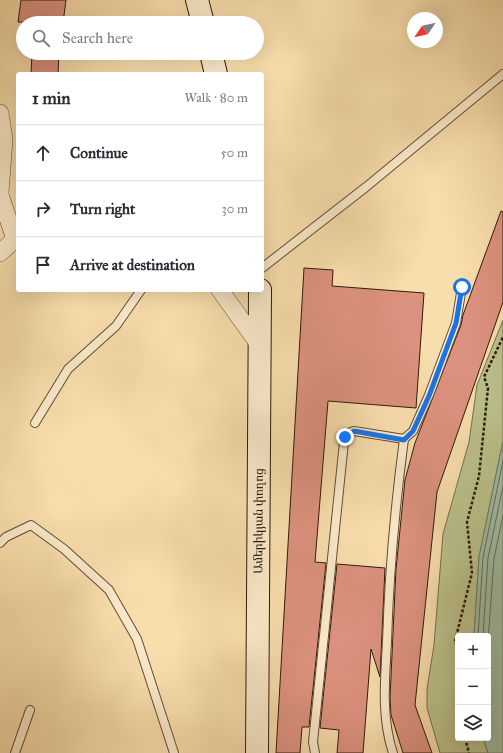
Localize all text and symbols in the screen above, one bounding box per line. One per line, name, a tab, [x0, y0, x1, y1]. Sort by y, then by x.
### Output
north arrow	[407, 12, 443, 48]
search box	[16, 16, 264, 60]
icon: search	[30, 27, 52, 49]
text: Search here	[62, 29, 133, 47]
text: 1 min	[32, 88, 71, 109]
text: Walk · 80 m	[185, 90, 248, 106]
icon: ahead	[32, 142, 54, 164]
text: Continue	[70, 144, 128, 162]
text: 50 m	[221, 145, 248, 161]
icon: right	[32, 198, 54, 220]
text: Turn right	[70, 200, 135, 218]
text: 30 m	[222, 201, 248, 217]
icon: arrive	[32, 254, 54, 276]
text: Arrive at destination	[70, 256, 195, 274]
route start	[453, 278, 471, 296]
route end	[336, 428, 354, 446]
street label: Ամերիկյան փողոց	[251, 468, 266, 574]
map controls	[455, 633, 491, 741]
button: +	[455, 633, 491, 669]
button: −	[455, 669, 491, 705]
button: layers	[455, 705, 491, 741]

